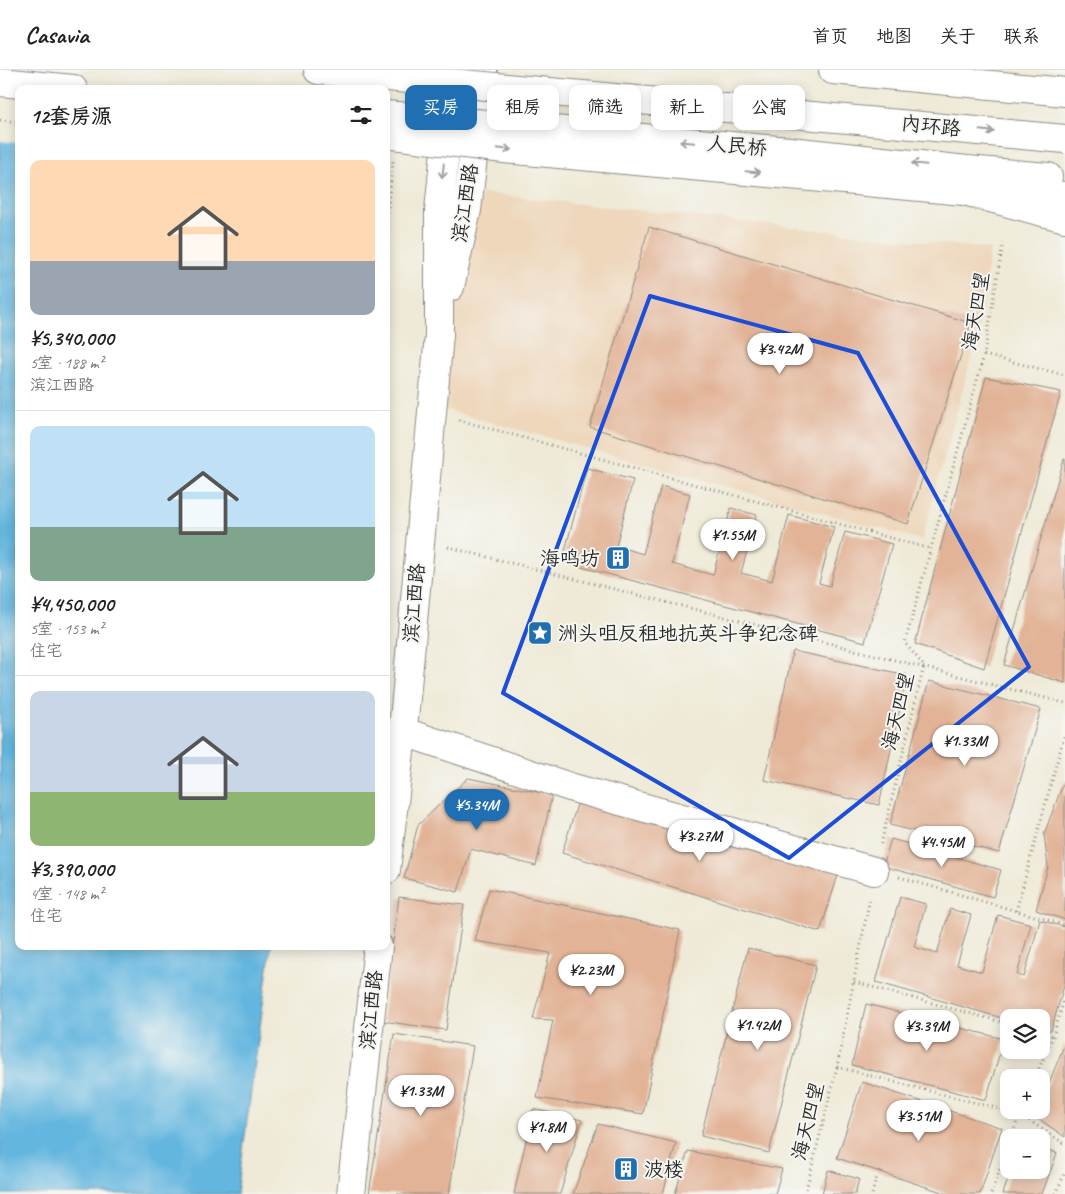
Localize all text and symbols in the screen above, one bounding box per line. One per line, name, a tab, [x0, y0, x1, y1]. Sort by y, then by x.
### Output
text: Casavia	[25, 20, 89, 50]
text: 首页	[812, 25, 848, 47]
text: 地图	[876, 25, 912, 47]
text: 关于	[940, 25, 976, 47]
text: 联系	[1004, 25, 1040, 47]
chip: 买房	[405, 85, 477, 130]
chip: 租房	[487, 85, 559, 130]
chip: 筛选	[569, 85, 641, 130]
chip: 新上	[651, 85, 723, 130]
chip: 公寓	[733, 85, 805, 130]
icon: filters	[347, 101, 375, 129]
text: 12套房源	[30, 103, 112, 129]
street label: 内环路	[900, 110, 963, 142]
one-way arrow	[979, 126, 995, 136]
street label: 人民桥	[706, 131, 768, 161]
one-way arrow	[679, 137, 695, 146]
one-way arrow	[496, 144, 512, 154]
one-way arrow	[911, 160, 927, 169]
street label: 滨江西路	[446, 161, 484, 244]
one-way arrow	[438, 162, 447, 178]
one-way arrow	[745, 167, 761, 176]
icon: home	[158, 193, 248, 283]
street label: 海天四望	[957, 269, 995, 353]
text: ¥5,340,000	[30, 325, 114, 351]
pin: ¥3.42M	[739, 332, 821, 375]
text: ¥3.42M	[758, 339, 802, 359]
text: 5室 · 188 m²	[30, 353, 104, 373]
text: 滨江西路	[30, 375, 94, 395]
icon: home	[158, 458, 248, 548]
pin: ¥1.55M	[692, 518, 774, 561]
text: ¥1.55M	[711, 525, 755, 545]
building icon: 海鸣坊	[605, 545, 631, 571]
place label: 海鸣坊	[540, 546, 600, 571]
street label: 滨江西路	[398, 561, 430, 644]
text: ¥4,450,000	[30, 591, 114, 617]
text: 5室 · 153 m²	[30, 619, 104, 639]
place icon: 洲头咀反租地抗英斗争纪念碑	[527, 620, 553, 646]
place label: 洲头咀反租地抗英斗争纪念碑	[558, 621, 818, 646]
text: 住宅	[30, 641, 62, 661]
street label: 海天四望	[876, 669, 920, 753]
icon: home	[158, 723, 248, 813]
pin: ¥1.33M	[924, 724, 1006, 767]
text: ¥1.33M	[943, 731, 987, 751]
pin: ¥5.34M	[436, 788, 518, 831]
text: ¥5.34M	[455, 795, 499, 815]
pin: ¥3.27M	[659, 820, 741, 862]
text: ¥3.27M	[678, 826, 722, 846]
pin: ¥4.45M	[901, 826, 983, 868]
text: ¥4.45M	[920, 832, 964, 852]
text: ¥3,390,000	[30, 856, 114, 882]
text: 4室 · 148 m²	[30, 884, 104, 904]
text: 住宅	[30, 906, 62, 926]
pin: ¥2.23M	[550, 954, 632, 996]
text: ¥2.23M	[569, 960, 613, 980]
street label: 滨江西路	[354, 968, 388, 1051]
pin: ¥1.42M	[717, 1008, 799, 1051]
map controls	[1000, 1009, 1050, 1179]
button: layers	[1000, 1009, 1050, 1059]
pin: ¥3.39M	[886, 1010, 968, 1052]
text: ¥1.42M	[736, 1015, 780, 1035]
text: ¥3.39M	[905, 1016, 949, 1036]
button: +	[1000, 1069, 1050, 1119]
pin: ¥1.33M	[380, 1074, 462, 1117]
street label: 海天四望	[786, 1079, 830, 1163]
text: ¥1.33M	[399, 1081, 443, 1101]
pin: ¥3.51M	[878, 1100, 960, 1142]
text: ¥3.51M	[897, 1106, 941, 1126]
pin: ¥1.8M	[512, 1110, 582, 1153]
text: ¥1.8M	[529, 1117, 565, 1137]
button: −	[1000, 1129, 1050, 1179]
building icon: 波楼	[613, 1156, 639, 1182]
place label: 波楼	[644, 1157, 684, 1182]

